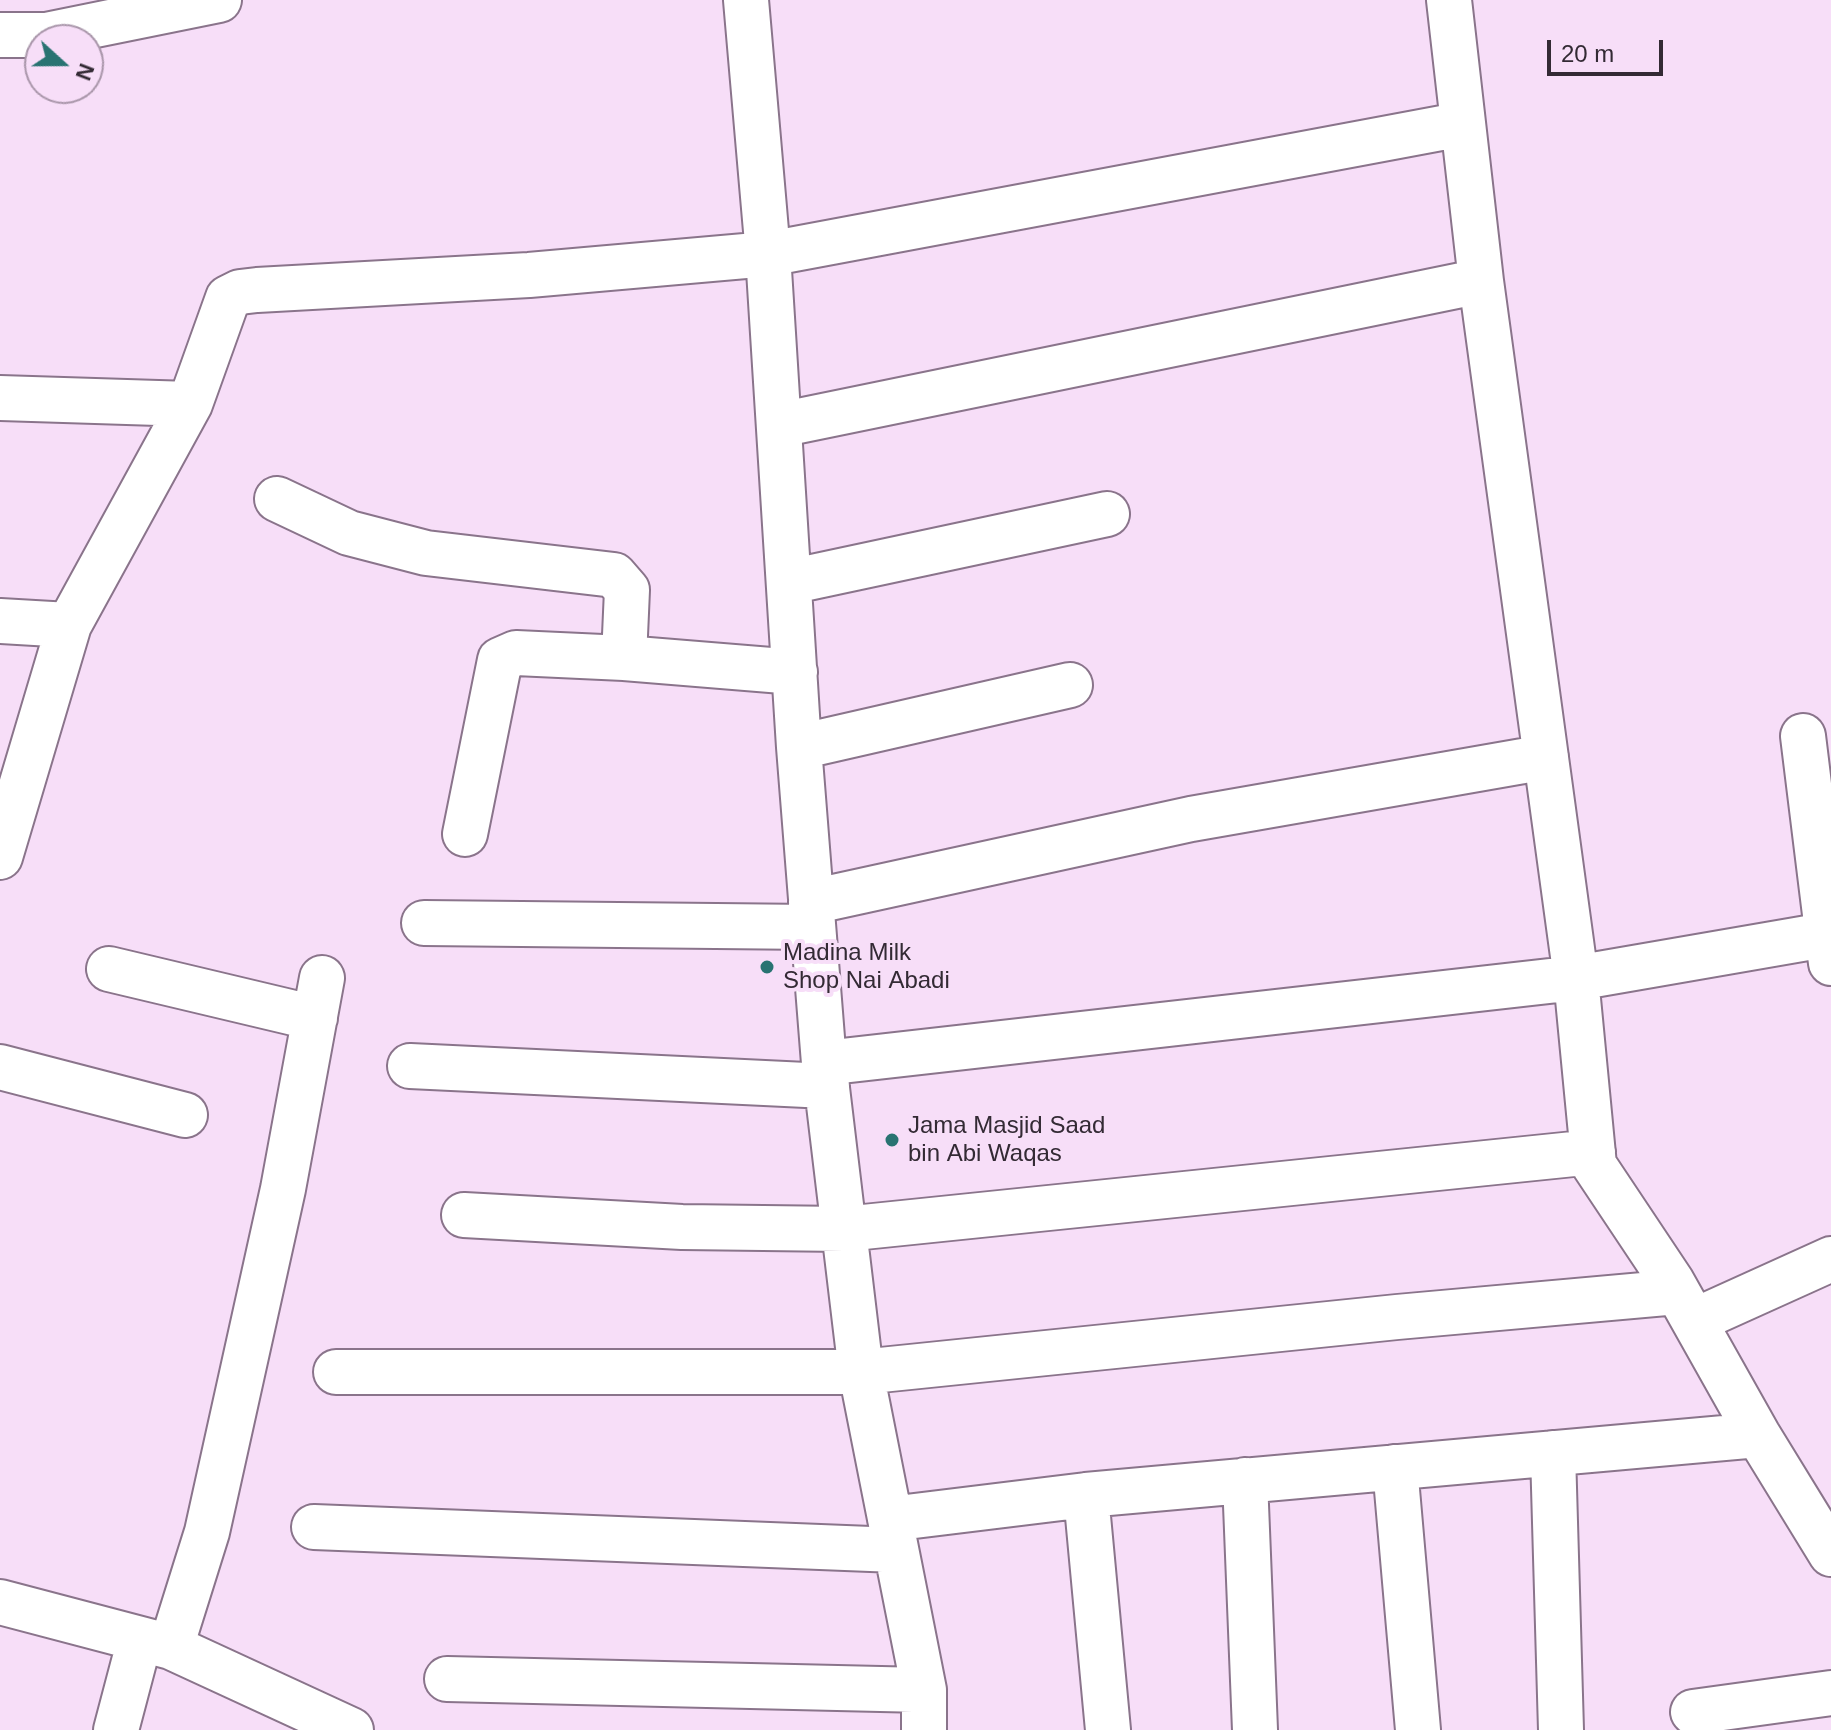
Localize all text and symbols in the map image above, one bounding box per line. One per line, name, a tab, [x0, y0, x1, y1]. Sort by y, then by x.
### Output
north arrow	[24, 24, 104, 104]
scale bar	[1551, 24, 1667, 74]
text: 20 m	[1561, 40, 1614, 67]
text: N	[70, 60, 100, 84]
place label: Madina Milk Shop Nai Abadi	[783, 939, 950, 995]
marker: Madina Milk Shop Nai Abadi	[758, 958, 776, 976]
place label: Jama Masjid Saad bin Abi Waqas	[908, 1112, 1105, 1168]
marker: Jama Masjid Saad bin Abi Waqas	[883, 1131, 901, 1149]

